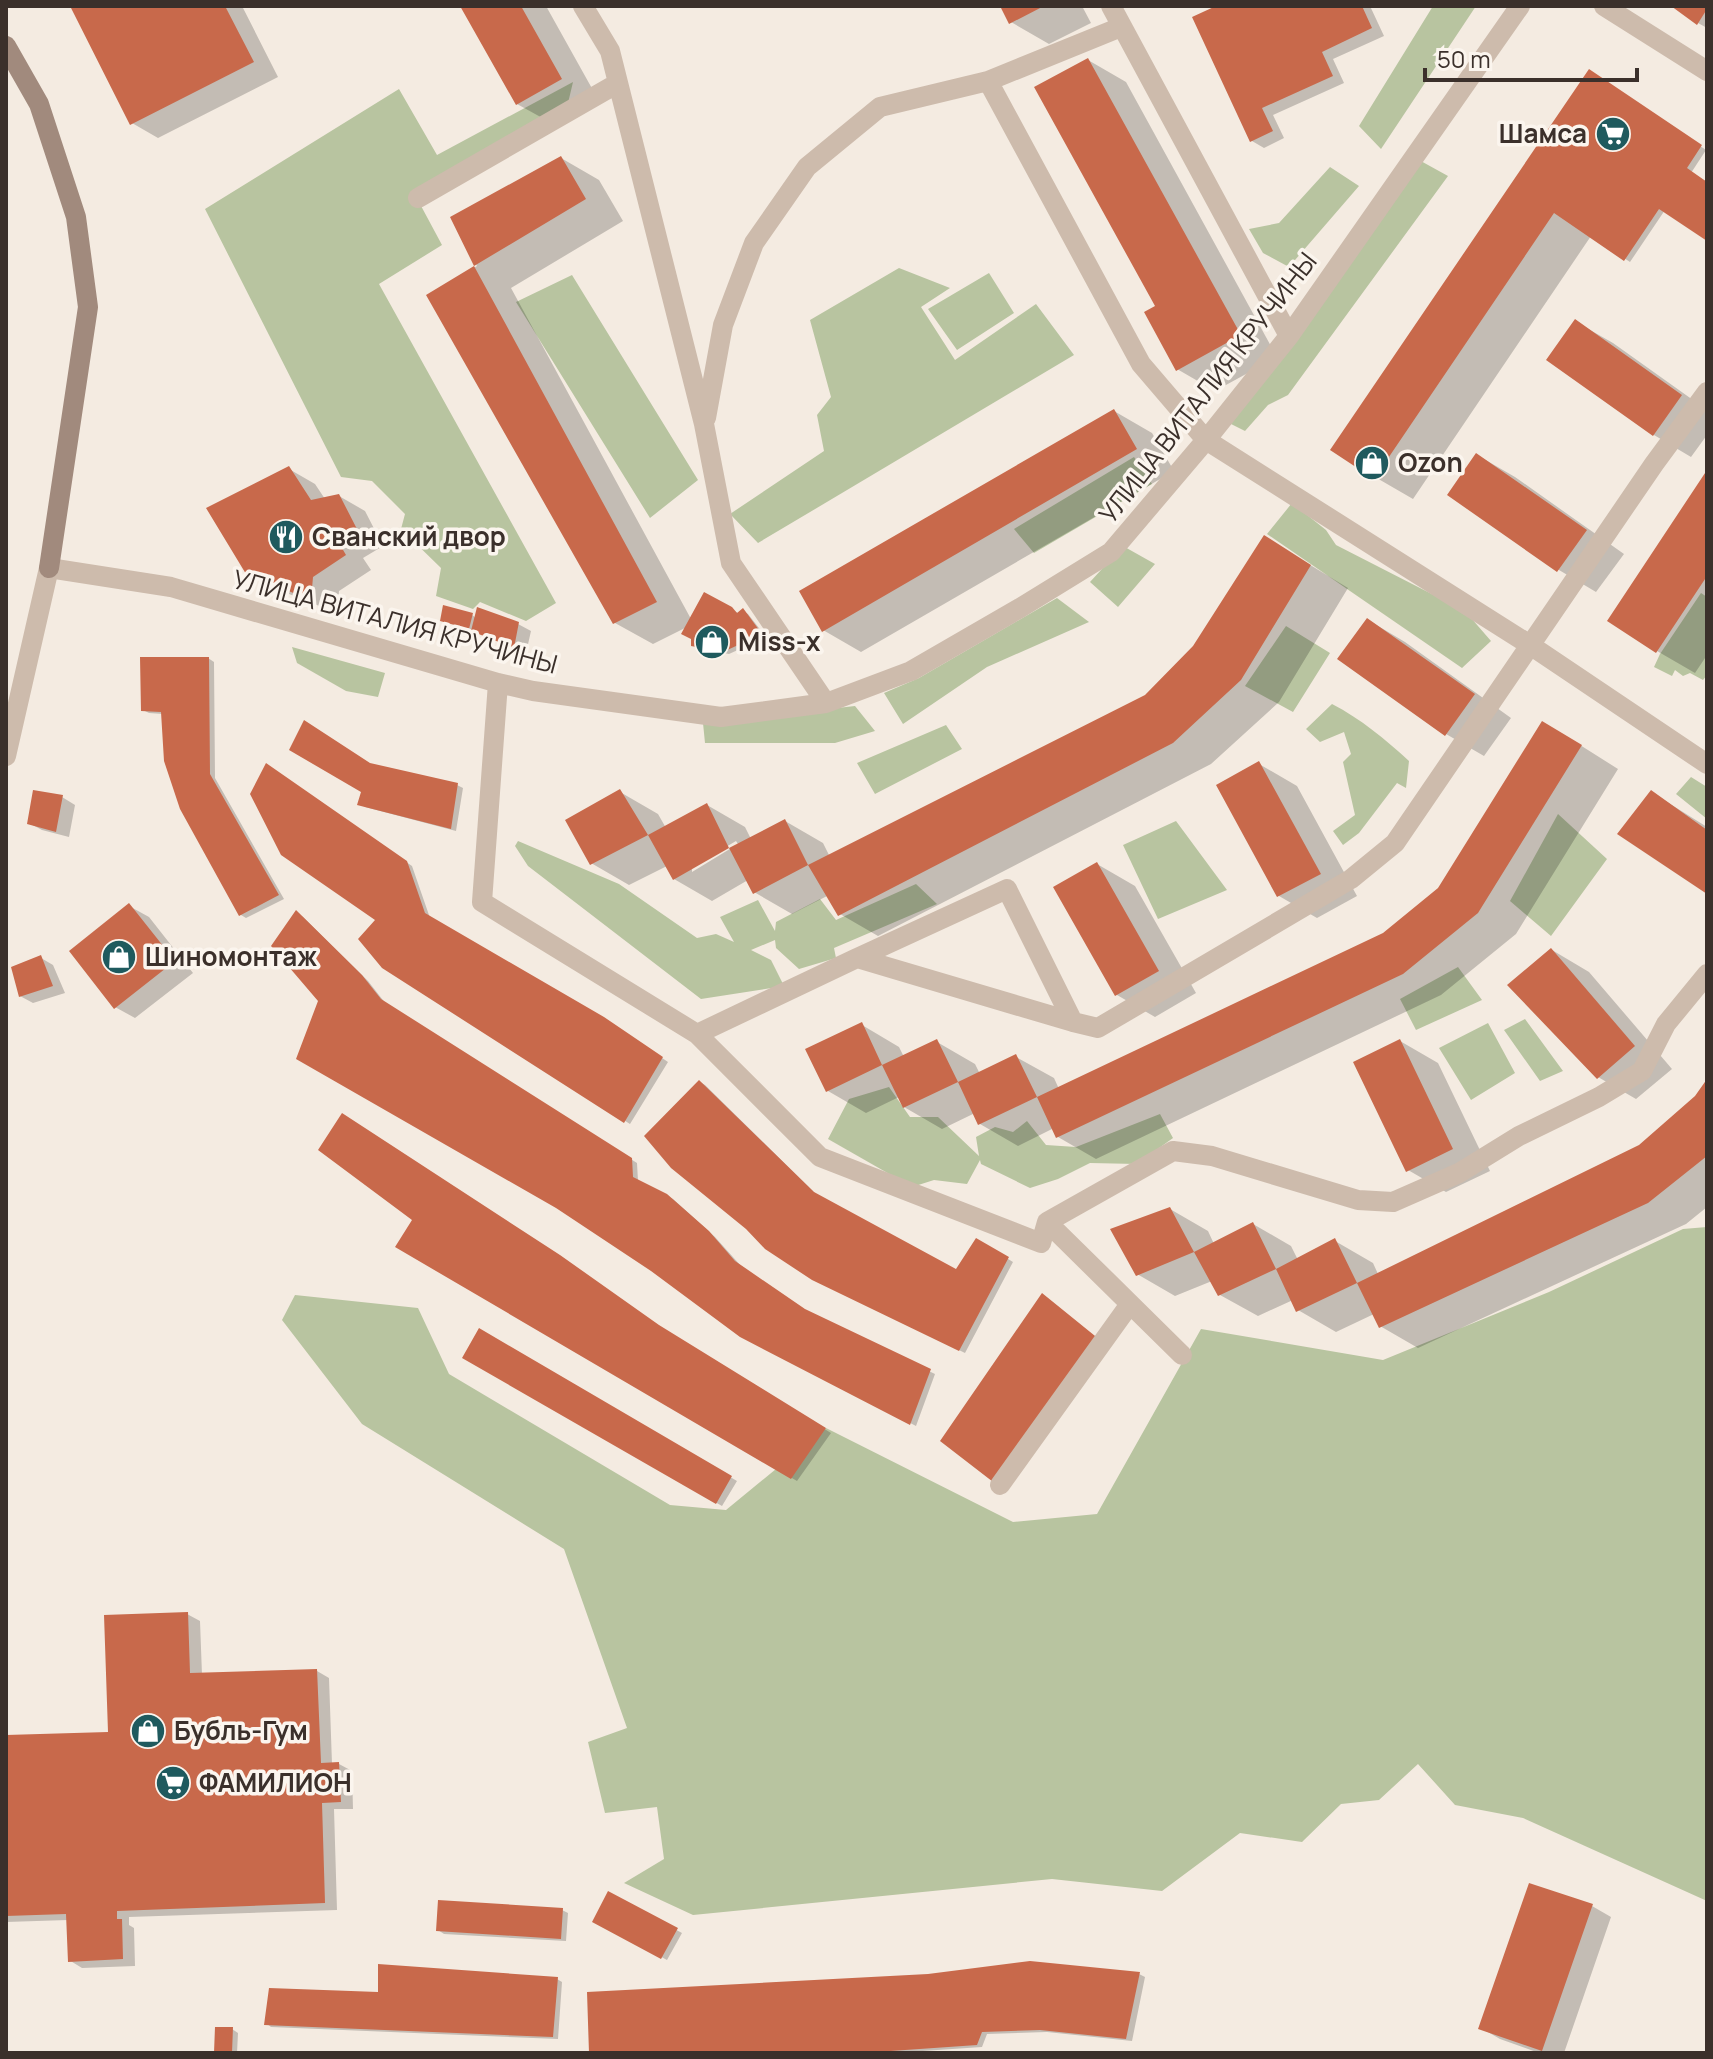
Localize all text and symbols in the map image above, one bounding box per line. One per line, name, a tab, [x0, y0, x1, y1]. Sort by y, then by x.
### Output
scale bar	[1425, 32, 1637, 82]
text: 50 m	[1437, 42, 1491, 75]
place label: Шамса	[1499, 115, 1587, 151]
supermarket icon: Шамса	[1594, 115, 1632, 153]
street label: УЛИЦА ВИТАЛИЯ КРУЧИНЫ	[1090, 244, 1324, 530]
shop icon: Ozon	[1353, 444, 1391, 482]
place label: Ozon	[1398, 444, 1463, 480]
restaurant icon: Сванский двор	[267, 518, 305, 556]
place label: Сванский двор	[312, 518, 506, 554]
street label: УЛИЦА ВИТАЛИЯ КРУЧИНЫ	[229, 560, 562, 682]
shop icon: Miss-x	[693, 623, 731, 661]
place label: Miss-x	[738, 623, 821, 659]
shop icon: Шиномонтаж	[100, 938, 138, 976]
place label: Шиномонтаж	[145, 938, 317, 974]
shop icon: Бубль-Гум	[129, 1712, 167, 1750]
place label: Бубль-Гум	[174, 1712, 308, 1748]
supermarket icon: ФАМИЛИОН	[154, 1764, 192, 1802]
place label: ФАМИЛИОН	[199, 1764, 352, 1800]

